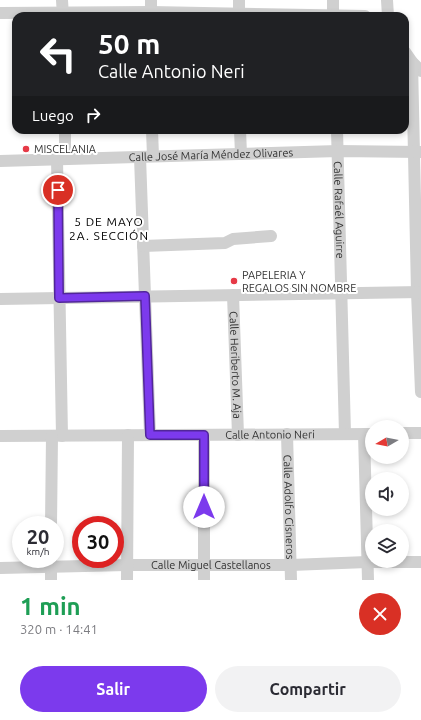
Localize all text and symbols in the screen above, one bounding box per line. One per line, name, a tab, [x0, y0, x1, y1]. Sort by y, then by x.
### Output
icon: left	[32, 28, 84, 80]
text: 50 m	[98, 28, 160, 59]
text: Calle Antonio Neri	[98, 61, 245, 81]
icon: right	[82, 104, 104, 126]
text: Luego	[32, 107, 74, 124]
place label: MISCELANIA	[34, 143, 97, 155]
marker: MISCELANIA	[21, 144, 31, 154]
street label: Calle José María Méndez Olivares	[129, 146, 294, 163]
street label: Calle Rafaél Aguirre	[332, 161, 346, 259]
pin	[41, 173, 75, 207]
icon: arrive	[47, 179, 69, 201]
district label: 5 DE MAYO 2A. SECCIÓN	[69, 215, 149, 242]
place label: PAPELERIA Y REGALOS SIN NOMBRE	[242, 269, 356, 294]
marker: PAPELERIA Y REGALOS SIN NOMBRE	[229, 276, 239, 286]
street label: Calle Heriberto M. Aja	[228, 311, 243, 419]
north arrow	[365, 420, 409, 464]
map controls	[365, 420, 409, 568]
street label: Calle Antonio Neri	[225, 428, 315, 441]
street label: Calle Adolfo Cisneros	[282, 454, 296, 560]
button: sound	[365, 472, 409, 516]
position arrow	[183, 486, 225, 528]
speed limit sign: 30	[72, 516, 124, 568]
button: layers	[365, 524, 409, 568]
text: 20	[27, 525, 49, 548]
text: km/h	[26, 546, 50, 557]
street label: Calle Miguel Castellanos	[151, 559, 271, 571]
text: 1 min	[20, 593, 81, 620]
button: close	[359, 593, 401, 635]
text: 320 m · 14:41	[20, 622, 98, 636]
button: Salir	[20, 666, 207, 712]
button: Compartir	[215, 666, 401, 712]

